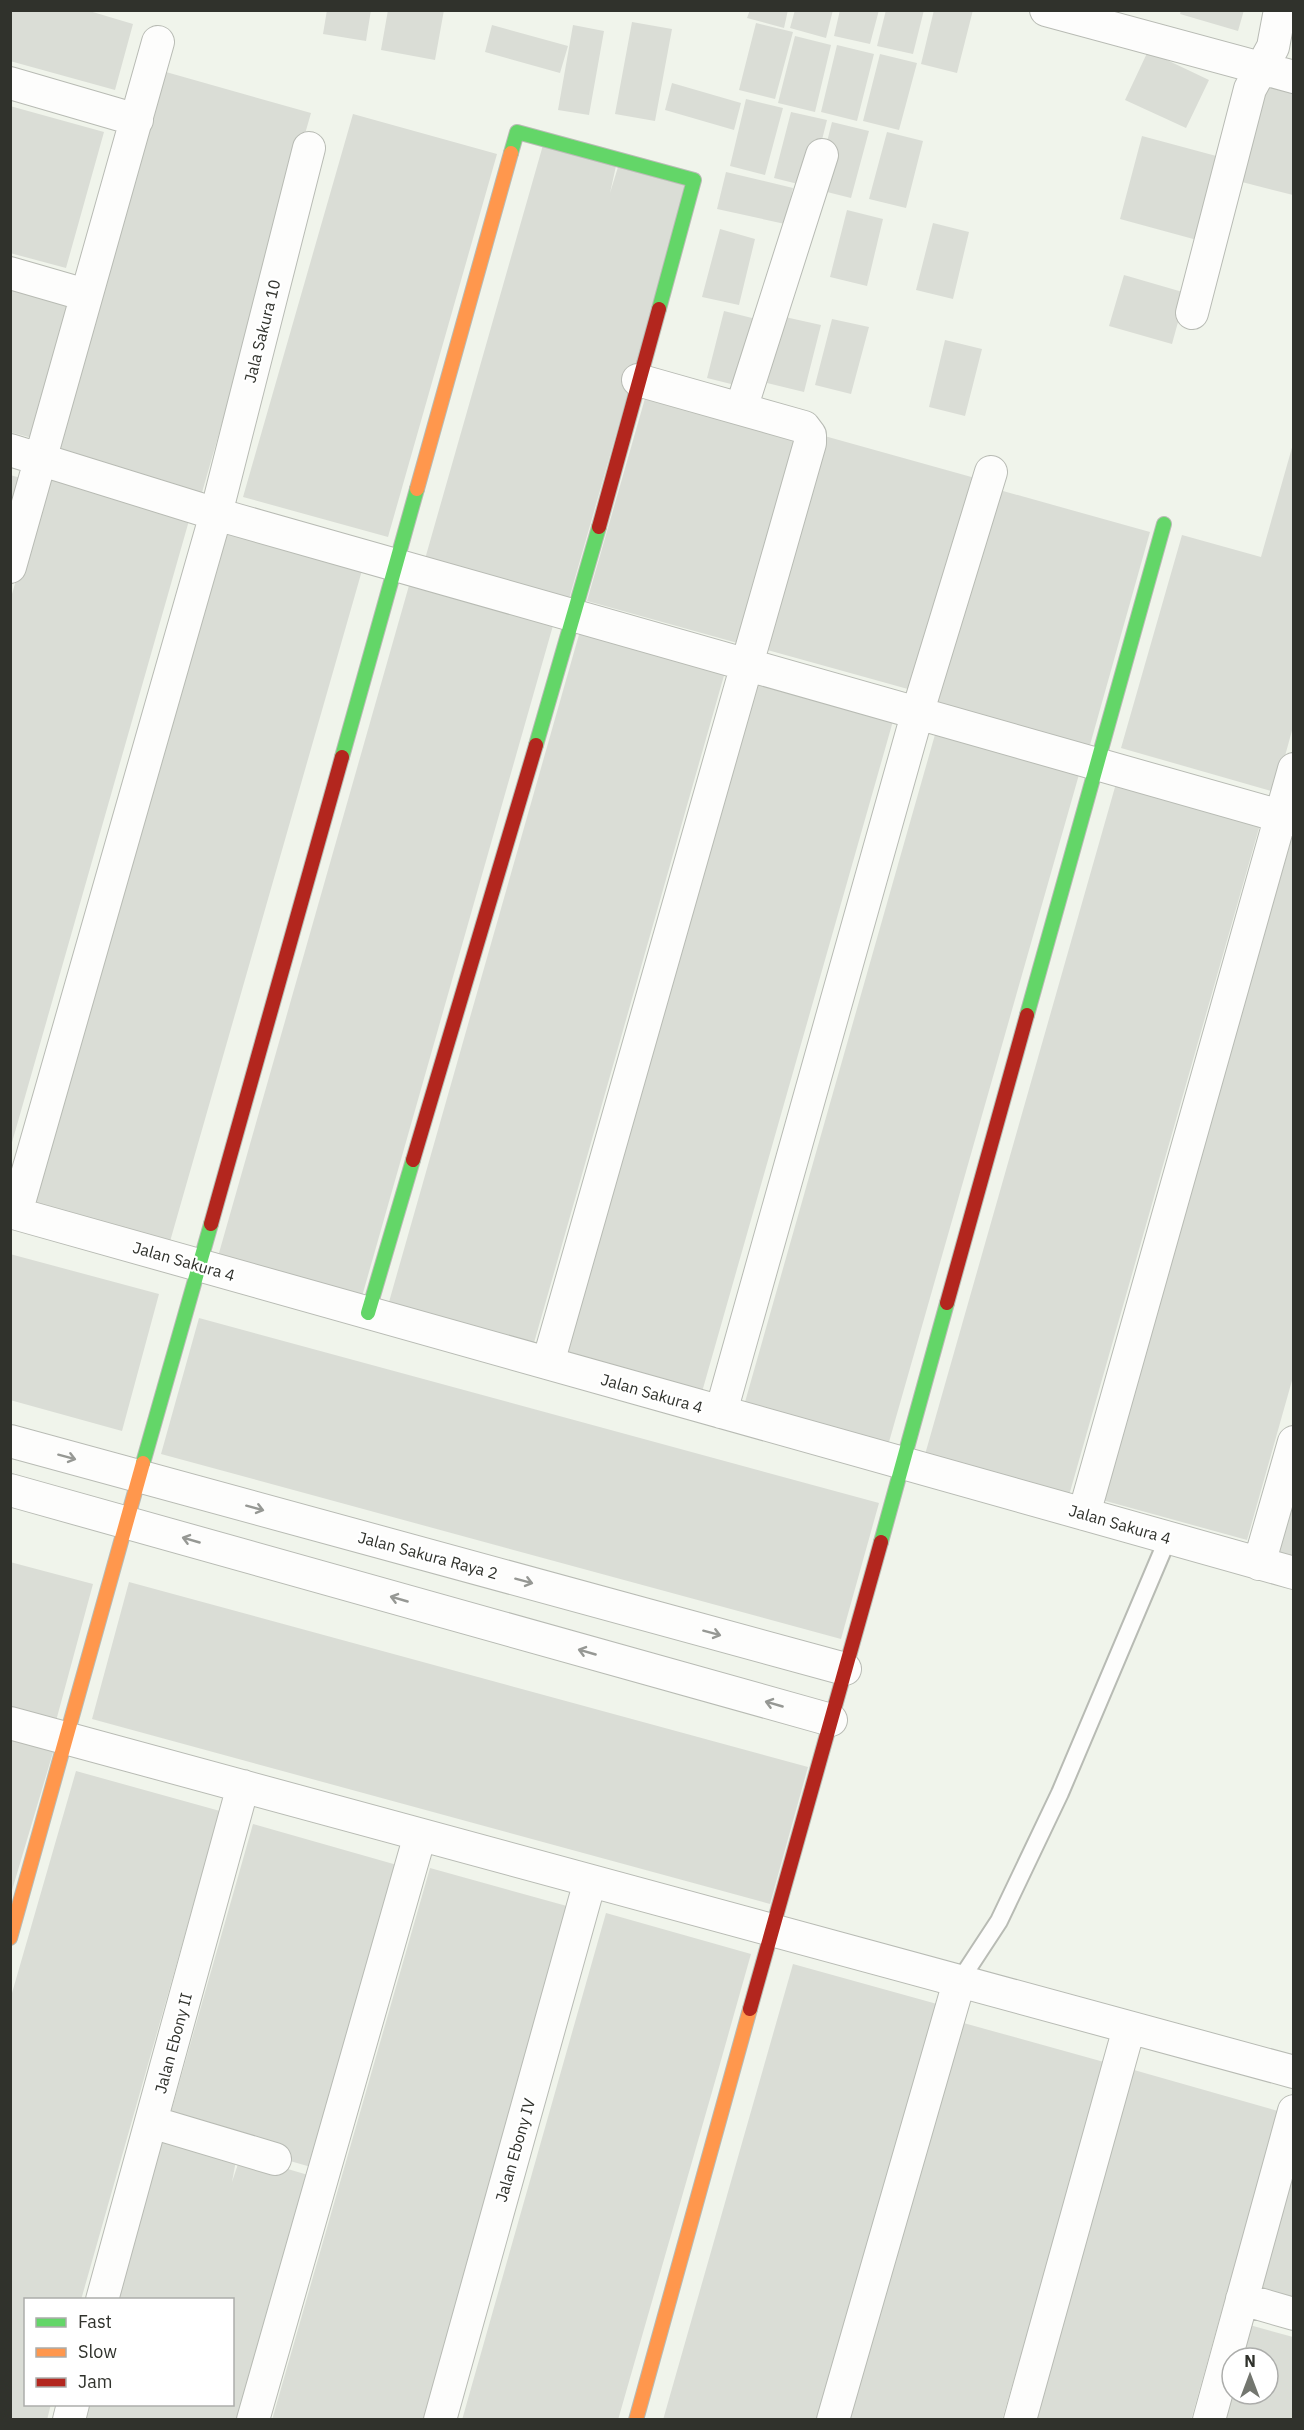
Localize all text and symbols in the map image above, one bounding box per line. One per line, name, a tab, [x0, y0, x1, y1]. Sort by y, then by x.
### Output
street label: Jala Sakura 10	[239, 277, 285, 385]
street label: Jalan Sakura 4	[131, 1237, 237, 1285]
street label: Jalan Sakura 4	[599, 1369, 705, 1417]
one-way arrow	[57, 1452, 76, 1463]
street label: Jalan Sakura 4	[1067, 1500, 1173, 1548]
one-way arrow	[245, 1503, 264, 1514]
street label: Jalan Sakura Raya 2	[356, 1527, 500, 1583]
one-way arrow	[182, 1534, 201, 1546]
one-way arrow	[514, 1576, 533, 1588]
one-way arrow	[390, 1593, 409, 1604]
one-way arrow	[702, 1628, 721, 1639]
one-way arrow	[578, 1645, 597, 1657]
one-way arrow	[765, 1698, 784, 1709]
street label: Jalan Ebony II	[150, 1990, 196, 2096]
street label: Jalan Ebony IV	[491, 2096, 539, 2204]
legend	[24, 2298, 234, 2406]
text: Fast	[78, 2310, 112, 2333]
text: Slow	[78, 2340, 117, 2363]
north arrow	[1220, 2346, 1280, 2406]
text: N	[1244, 2351, 1256, 2371]
text: Jam	[78, 2370, 113, 2393]

